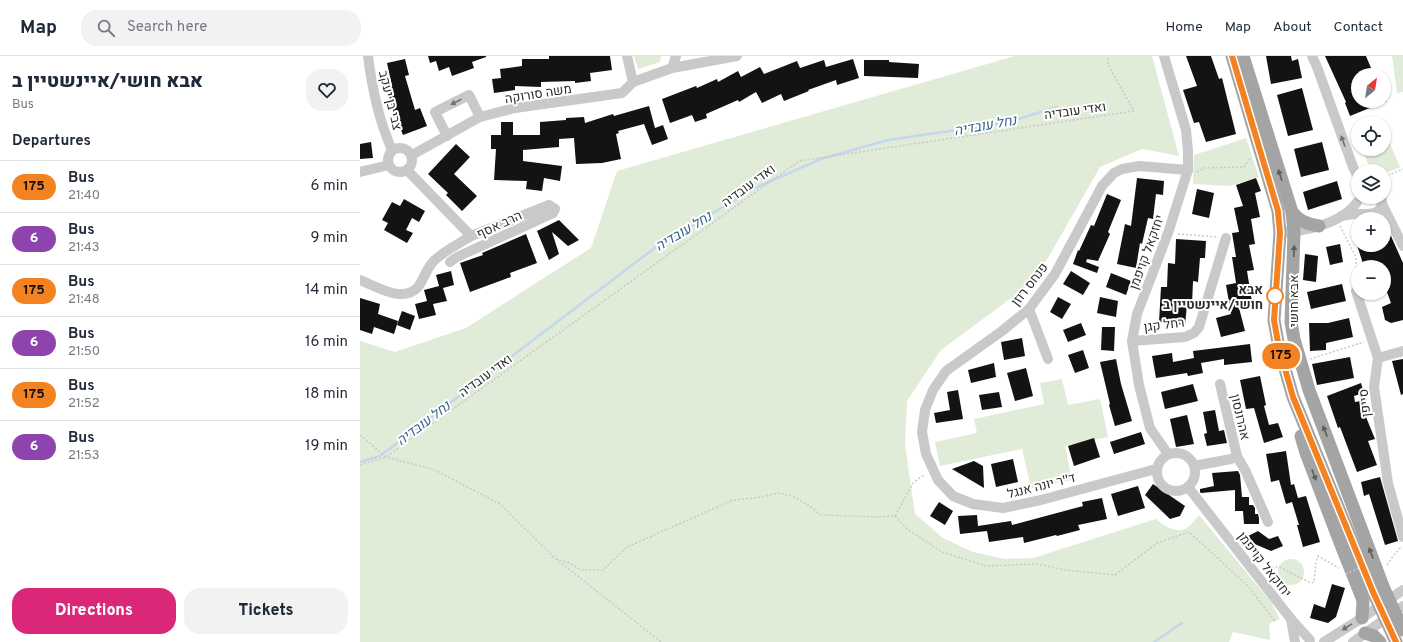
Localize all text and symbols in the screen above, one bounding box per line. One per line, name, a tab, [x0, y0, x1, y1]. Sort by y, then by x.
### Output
search box	[81, 10, 361, 46]
text: Map	[20, 16, 57, 40]
icon: search	[95, 17, 117, 39]
text: Search here	[127, 18, 207, 37]
text: Home	[1166, 19, 1203, 36]
text: Map	[1225, 19, 1251, 36]
text: About	[1273, 19, 1312, 36]
text: Contact	[1334, 19, 1383, 36]
north arrow	[1351, 68, 1391, 108]
map controls	[1351, 68, 1391, 300]
button: heart	[306, 69, 348, 111]
street label: צבי בן יעקב	[374, 69, 404, 132]
text: אבא חושי/איינשטיין ב	[12, 70, 203, 94]
street label: משה סורוקה	[504, 82, 573, 108]
text: Bus	[12, 97, 34, 113]
one-way arrow	[450, 99, 462, 105]
street label: ואדי עובדיה	[1043, 100, 1107, 124]
water label: נחל עובדיה	[953, 112, 1019, 140]
button: locate	[1351, 116, 1391, 156]
text: Departures	[12, 132, 91, 151]
one-way arrow	[1340, 135, 1346, 147]
street label: ואדי עובדיה	[719, 162, 779, 211]
button: layers	[1351, 164, 1391, 204]
one-way arrow	[1277, 168, 1283, 180]
text: Bus	[68, 169, 95, 188]
text: 6 min	[311, 177, 348, 196]
text: 175	[23, 178, 45, 195]
text: 21:40	[68, 188, 100, 204]
street label: הרב אסף	[475, 208, 525, 243]
water label: נחל עובדיה	[652, 208, 716, 256]
button: +	[1351, 212, 1391, 252]
street label: יחזקאל קויפמן	[1127, 213, 1169, 292]
text: Bus	[68, 221, 95, 240]
text: 9 min	[311, 229, 348, 248]
text: 6	[30, 230, 38, 247]
text: 21:43	[68, 240, 100, 256]
one-way arrow	[1290, 245, 1297, 257]
street label: פנחס רוזן	[1009, 260, 1052, 310]
button: −	[1351, 260, 1391, 300]
text: Bus	[68, 273, 95, 292]
street label: אבא חושי	[1287, 275, 1303, 327]
text: 14 min	[305, 281, 348, 300]
text: 175	[23, 282, 45, 299]
place label: אבא חושי/איינשטיין ב	[1163, 283, 1263, 314]
marker: אבא חושי/איינשטיין ב	[1266, 287, 1284, 305]
text: 21:48	[68, 292, 100, 308]
street label: רחל קגן	[1143, 316, 1185, 336]
text: Bus	[68, 325, 95, 344]
text: 16 min	[305, 333, 348, 352]
text: 6	[30, 334, 38, 351]
line badge: 175	[1258, 343, 1304, 369]
text: 21:50	[68, 344, 100, 360]
text: 175	[1270, 347, 1292, 364]
street label: ואדי עובדיה	[456, 352, 516, 401]
text: Bus	[68, 377, 95, 396]
text: 18 min	[305, 385, 348, 404]
text: 175	[23, 386, 45, 403]
street label: סייפן	[1357, 388, 1375, 418]
street label: אהרונסון	[1226, 393, 1252, 442]
text: 21:52	[68, 396, 100, 412]
water label: נחל עובדיה	[394, 398, 455, 450]
one-way arrow	[1321, 425, 1327, 437]
text: Bus	[68, 429, 95, 448]
text: 19 min	[305, 437, 348, 456]
text: 6	[30, 438, 38, 455]
text: 21:53	[68, 448, 100, 464]
one-way arrow	[1312, 470, 1318, 482]
street label: ד''ר יונה אנגל	[1006, 471, 1077, 503]
street label: יחזקאל קויפמן	[1233, 529, 1294, 601]
one-way arrow	[1367, 546, 1373, 558]
button: Directions	[12, 588, 176, 634]
button: Tickets	[184, 588, 348, 634]
one-way arrow	[1342, 624, 1353, 631]

